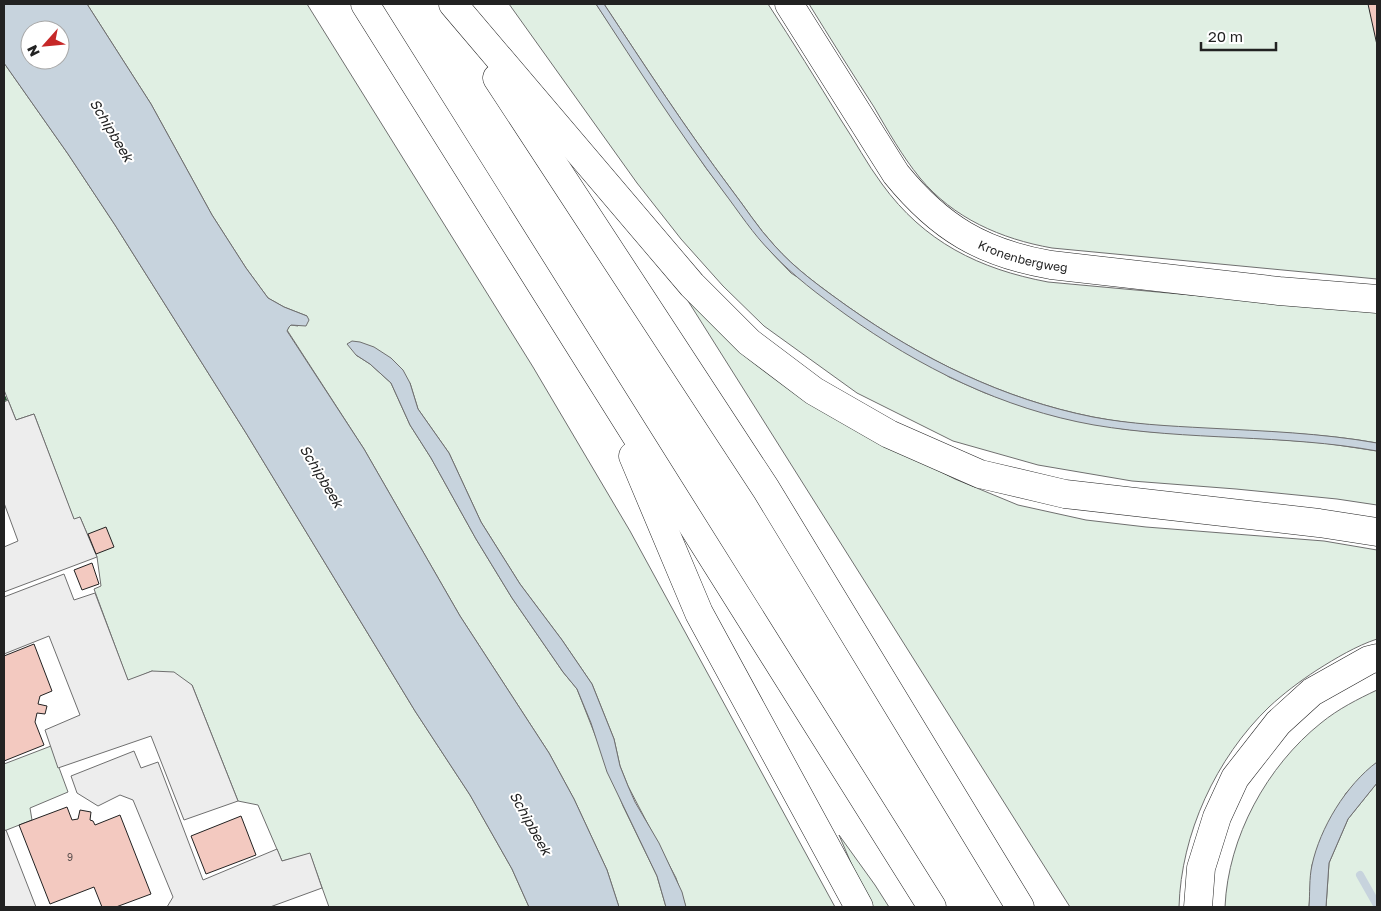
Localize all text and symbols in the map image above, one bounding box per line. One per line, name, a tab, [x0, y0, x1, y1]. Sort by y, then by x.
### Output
north arrow	[20, 20, 70, 70]
scale bar	[1201, 20, 1276, 52]
text: 20 m	[1208, 27, 1243, 45]
text: N	[23, 43, 43, 60]
water label: Schipbeek	[87, 95, 138, 166]
street label: Kronenbergweg	[976, 236, 1069, 274]
water label: Schipbeek	[297, 441, 348, 512]
water label: Schipbeek	[507, 788, 556, 860]
house number: 9	[67, 851, 73, 863]

